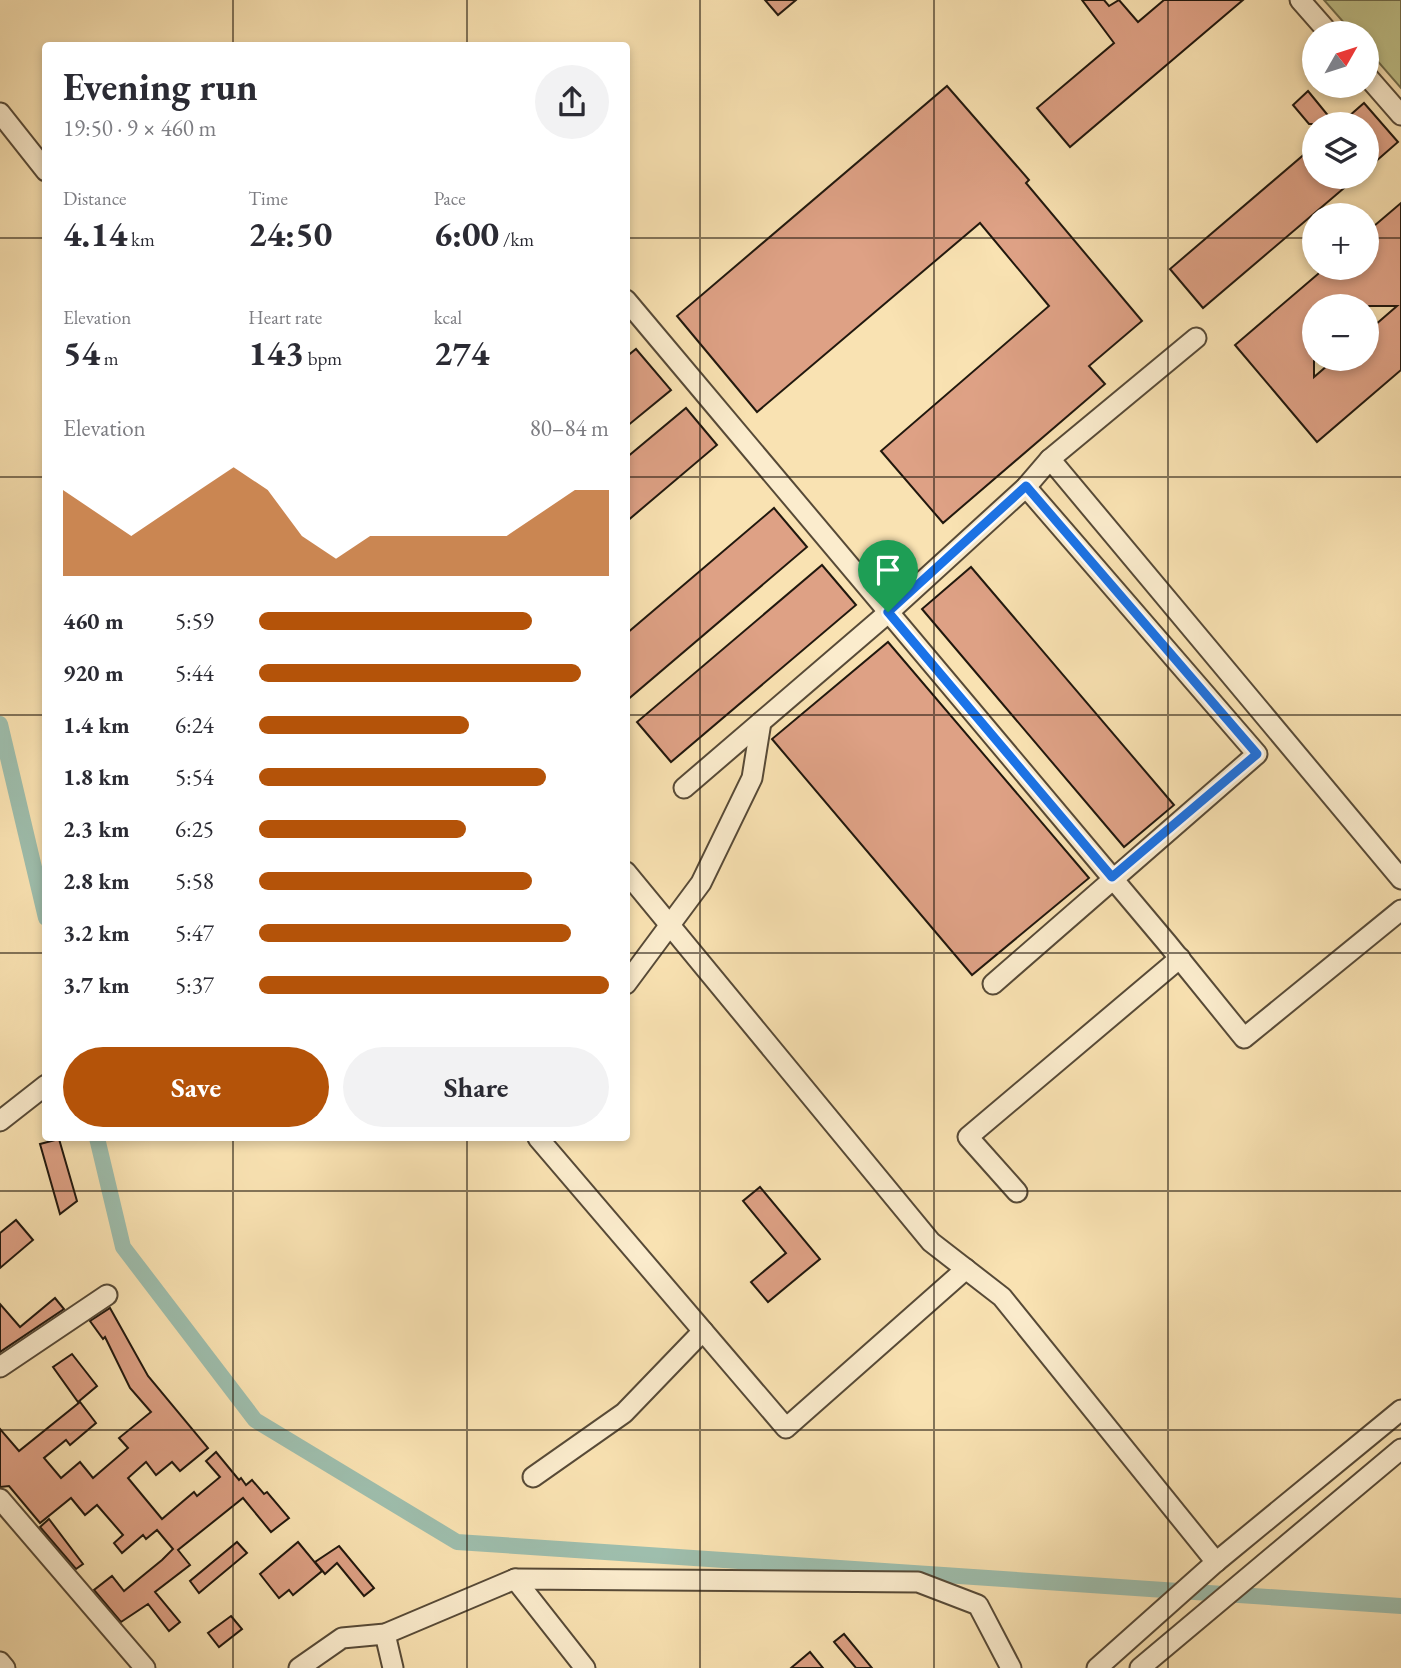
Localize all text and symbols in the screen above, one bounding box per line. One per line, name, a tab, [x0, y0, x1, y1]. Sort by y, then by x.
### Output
north arrow	[1302, 21, 1379, 98]
map controls	[1302, 21, 1379, 371]
text: Evening run	[63, 62, 258, 111]
button: share	[535, 65, 609, 139]
button: layers	[1302, 112, 1379, 189]
text: 19:50 · 9 × 460 m	[63, 113, 216, 143]
text: Distance	[63, 186, 126, 211]
text: Time	[248, 186, 288, 211]
text: Pace	[434, 186, 466, 211]
button: +	[1302, 203, 1379, 280]
text: 4.14	[63, 211, 127, 256]
text: 24:50	[248, 211, 332, 256]
text: 6:00	[434, 211, 499, 256]
text: km	[127, 227, 155, 252]
text: /km	[499, 227, 534, 252]
button: −	[1302, 294, 1379, 371]
text: Elevation	[63, 305, 131, 330]
text: Heart rate	[248, 305, 322, 330]
text: kcal	[434, 305, 462, 330]
text: 54	[63, 330, 100, 375]
text: 143	[248, 330, 304, 375]
text: 274	[434, 330, 489, 375]
text: m	[100, 346, 119, 371]
text: bpm	[304, 346, 342, 371]
text: Elevation	[63, 413, 146, 443]
text: 80–84 m	[530, 413, 609, 443]
pin	[858, 540, 918, 612]
icon: arrive	[869, 551, 907, 589]
text: 460 m	[63, 606, 124, 636]
text: 5:59	[175, 606, 214, 636]
text: 920 m	[63, 658, 124, 688]
text: 5:44	[175, 658, 214, 688]
text: 1.4 km	[63, 710, 130, 740]
text: 6:24	[175, 710, 214, 740]
text: 1.8 km	[63, 762, 130, 792]
text: 5:54	[175, 762, 214, 792]
text: 2.3 km	[63, 814, 130, 844]
text: 6:25	[175, 814, 214, 844]
text: 2.8 km	[63, 866, 130, 896]
text: 5:58	[175, 866, 214, 896]
text: 3.2 km	[63, 918, 130, 948]
text: 5:47	[175, 918, 214, 948]
text: 3.7 km	[63, 970, 130, 1000]
text: 5:37	[175, 970, 214, 1000]
button: Save	[63, 1047, 329, 1127]
button: Share	[343, 1047, 609, 1127]

